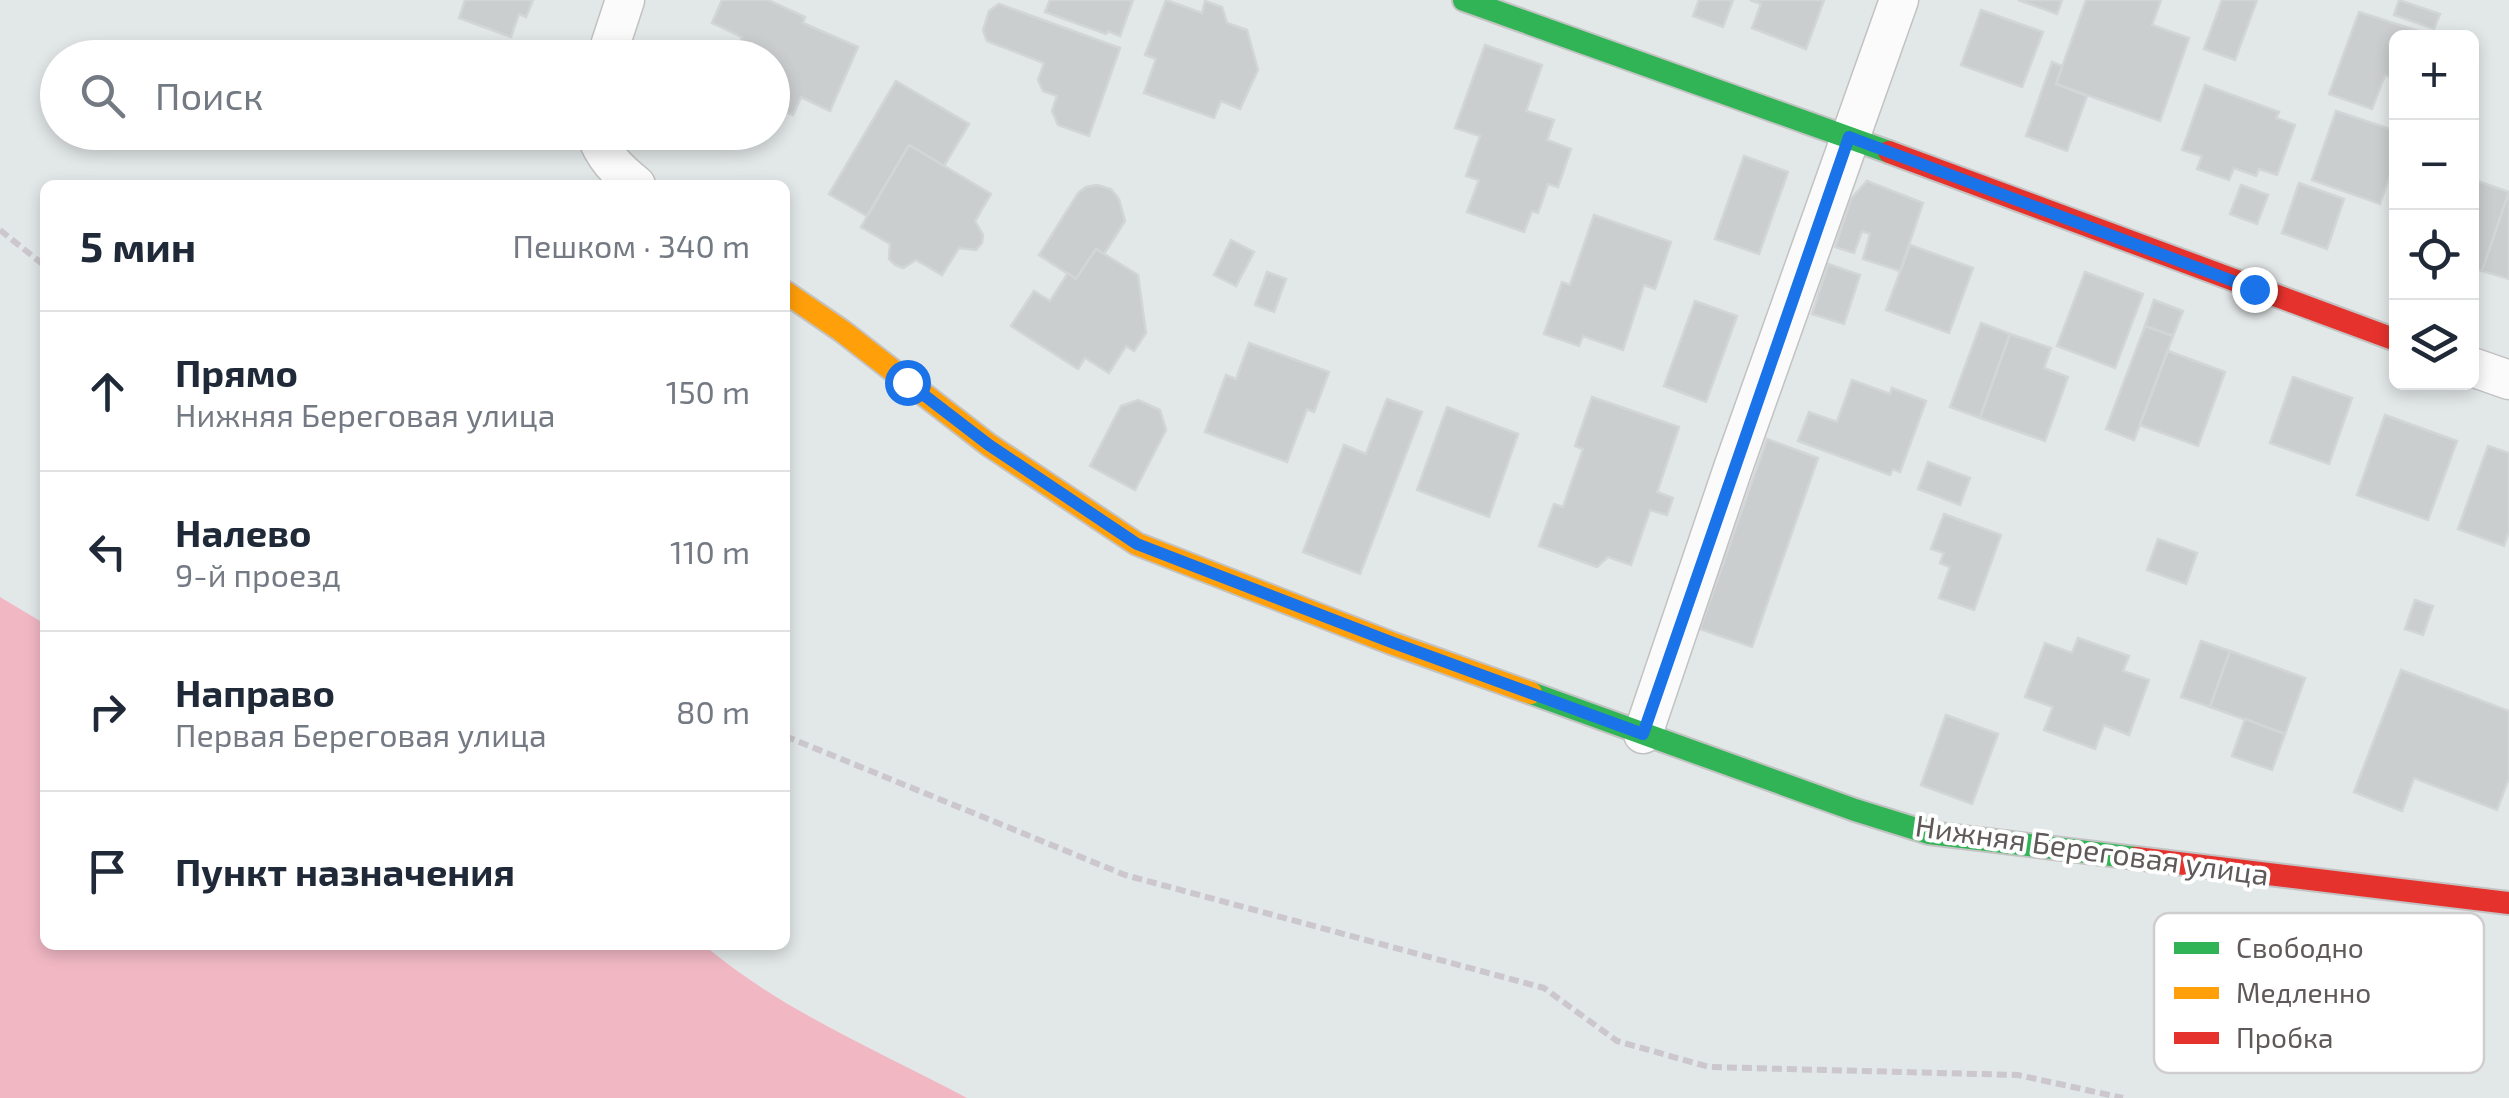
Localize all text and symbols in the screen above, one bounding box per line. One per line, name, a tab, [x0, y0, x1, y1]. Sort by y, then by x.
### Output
map controls	[2389, 30, 2479, 390]
button: +	[2389, 30, 2479, 120]
search box	[40, 40, 790, 150]
icon: search	[75, 68, 130, 123]
text: Поиск	[155, 72, 264, 118]
button: −	[2389, 120, 2479, 210]
button: locate	[2389, 210, 2479, 300]
text: 5 мин	[80, 220, 196, 270]
text: Пешком · 340 m	[513, 226, 750, 264]
route end	[2232, 267, 2278, 313]
button: layers	[2389, 300, 2479, 390]
text: Прямо	[175, 349, 298, 395]
route start	[885, 360, 931, 406]
icon: ahead	[80, 364, 135, 419]
text: 150 m	[666, 372, 750, 410]
text: Нижняя Береговая улица	[175, 395, 555, 433]
text: Налево	[175, 509, 311, 555]
icon: left	[80, 524, 135, 579]
text: 110 m	[670, 532, 750, 570]
text: 9-й проезд	[175, 555, 341, 593]
text: Направо	[175, 669, 335, 715]
icon: right	[80, 684, 135, 739]
text: 80 m	[676, 692, 750, 730]
text: Первая Береговая улица	[175, 715, 547, 753]
street label: Нижняя Береговая улица	[1913, 806, 2271, 893]
icon: arrive	[80, 844, 135, 899]
text: Пункт назначения	[175, 848, 515, 894]
legend	[2154, 913, 2484, 1073]
text: Свободно	[2236, 930, 2364, 964]
text: Медленно	[2236, 975, 2371, 1009]
text: Пробка	[2236, 1020, 2334, 1054]

